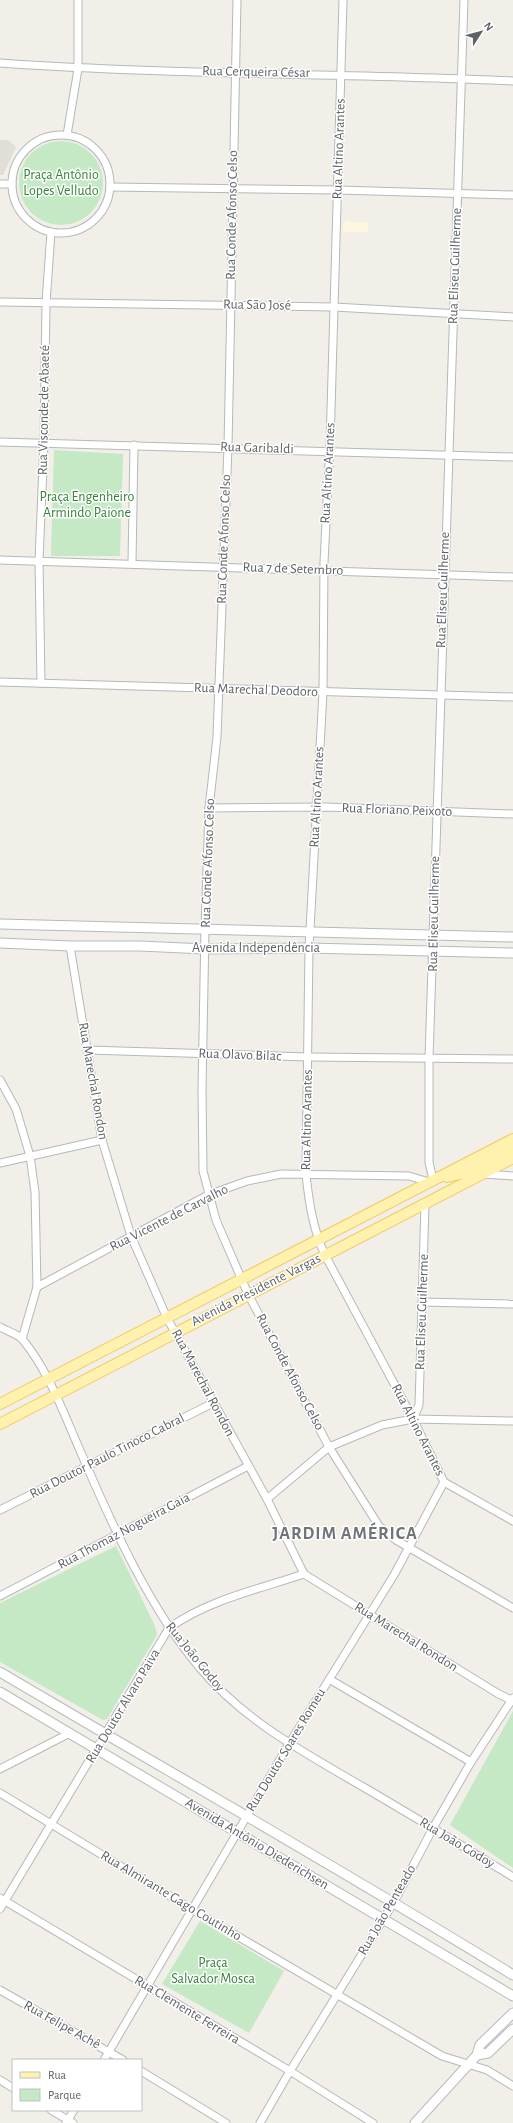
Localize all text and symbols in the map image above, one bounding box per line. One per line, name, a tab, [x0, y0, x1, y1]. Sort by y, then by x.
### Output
north arrow	[461, 12, 501, 52]
text: N	[482, 20, 495, 33]
street label: Rua Cerqueira César	[202, 64, 311, 80]
street label: Rua Altino Arantes	[330, 98, 348, 200]
street label: Rua Conde Afonso Celso	[224, 150, 240, 280]
park label: Praça Antônio Lopes Velludo	[23, 168, 99, 198]
street label: Rua Eliseu Guilherme	[446, 208, 464, 324]
street label: Rua São José	[223, 297, 291, 313]
street label: Rua Visconde de Abaeté	[36, 345, 52, 475]
street label: Rua Altino Arantes	[318, 422, 338, 524]
street label: Rua Garibaldi	[220, 440, 294, 456]
street label: Rua Conde Afonso Celso	[215, 474, 233, 604]
park label: Praça Engenheiro Armindo Paione	[40, 490, 135, 520]
street label: Rua Eliseu Guilherme	[434, 532, 452, 648]
street label: Rua 7 de Setembro	[242, 560, 344, 578]
street label: Rua Marechal Deodoro	[194, 681, 318, 699]
street label: Rua Altino Arantes	[307, 746, 327, 848]
street label: Rua Conde Afonso Celso	[199, 798, 217, 928]
street label: Rua Floriano Peixoto	[341, 801, 453, 819]
street label: Rua Eliseu Guilherme	[426, 856, 442, 972]
street label: Avenida Independência	[192, 941, 321, 955]
street label: Rua Marechal Rondon	[76, 1021, 110, 1141]
street label: Rua Olavo Bilac	[198, 1047, 282, 1063]
street label: Rua Altino Arantes	[299, 1069, 315, 1171]
street label: Rua Vicente de Carvalho	[108, 1182, 231, 1254]
street label: Avenida Presidente Vargas	[189, 1251, 323, 1329]
street label: Rua Eliseu Guilherme	[413, 1254, 431, 1370]
street label: Rua Conde Afonso Celso	[253, 1311, 327, 1433]
street label: Rua Marechal Rondon	[169, 1327, 237, 1439]
street label: Rua Altino Arantes	[389, 1382, 447, 1478]
street label: Rua Doutor Paulo Tinoco Cabral	[27, 1411, 187, 1501]
street label: Rua Thomaz Nogueira Gaia	[56, 1490, 193, 1572]
district label: JARDIM AMÉRICA	[272, 1522, 418, 1543]
street label: Rua Marechal Rondon	[352, 1600, 460, 1674]
street label: Rua João Godoy	[163, 1620, 227, 1694]
street label: Rua Doutor Alvaro Paiva	[83, 1646, 163, 1766]
street label: Rua Doutor Soares Romeu	[244, 1686, 328, 1814]
street label: Avenida Antônio Diederichsen	[183, 1796, 331, 1892]
street label: Rua João Godoy	[417, 1815, 497, 1871]
street label: Rua Almirante Gago Coutinho	[98, 1848, 244, 1944]
street label: Rua João Penteado	[356, 1862, 419, 1958]
park label: Praça Salvador Mosca	[171, 1956, 255, 1986]
street label: Rua Clemente Ferreira	[132, 1973, 243, 2047]
street label: Rua Felipe Achê	[21, 1998, 103, 2052]
legend	[12, 2059, 142, 2111]
text: Rua	[48, 2069, 67, 2081]
text: Parque	[48, 2089, 81, 2101]

